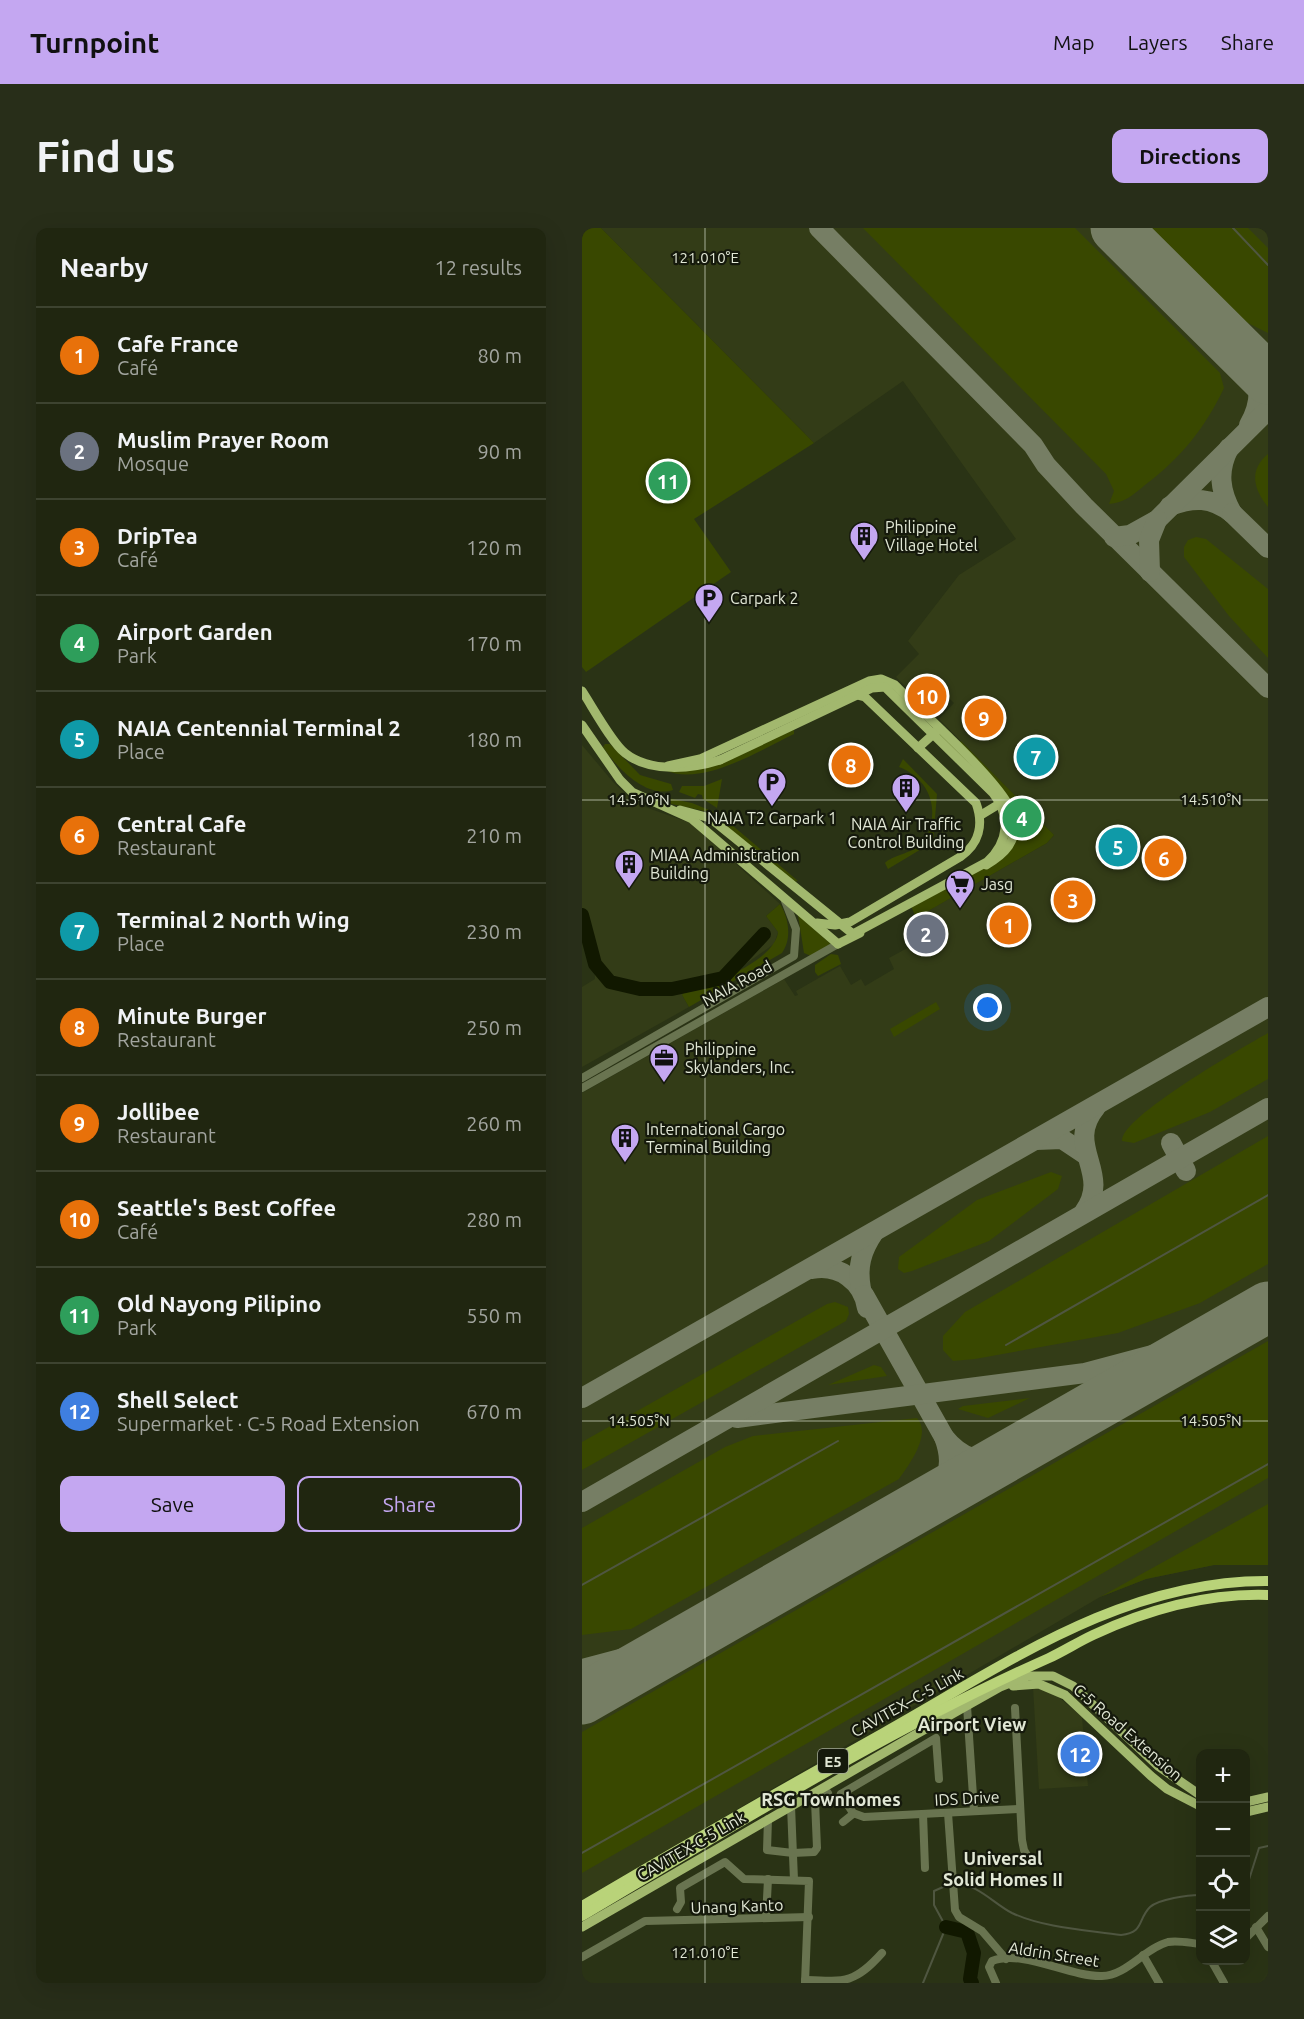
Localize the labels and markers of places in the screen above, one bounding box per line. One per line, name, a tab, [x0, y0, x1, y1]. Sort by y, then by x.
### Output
pin: 11	[648, 458, 688, 504]
place label: Philippine Village Hotel	[885, 518, 978, 554]
building icon: Philippine Village Hotel	[848, 520, 880, 562]
parking icon: Carpark 2	[693, 582, 725, 624]
place label: Carpark 2	[730, 589, 799, 607]
pin: 10	[908, 674, 946, 718]
pin: 9	[964, 696, 1004, 740]
pin: 7	[1016, 734, 1056, 780]
pin: 8	[832, 742, 870, 788]
parking icon: NAIA T2 Carpark 1	[756, 766, 788, 808]
building icon: NAIA Air Traffic Control Building	[890, 772, 922, 814]
pin: 4	[1002, 796, 1042, 840]
place label: NAIA T2 Carpark 1	[707, 809, 837, 827]
place label: NAIA Air Traffic Control Building	[848, 815, 964, 851]
pin: 5	[1098, 824, 1138, 870]
pin: 6	[1144, 836, 1184, 880]
place label: MIAA Administration Building	[650, 846, 800, 882]
building icon: MIAA Administration Building	[613, 848, 645, 890]
supermarket icon: Jasg	[944, 868, 976, 910]
place label: Jasg	[981, 875, 1013, 893]
pin: 3	[1054, 878, 1092, 922]
pin: 1	[990, 902, 1028, 948]
pin: 2	[906, 912, 946, 956]
place label: Philippine Skylanders, Inc.	[685, 1040, 794, 1076]
office icon: Philippine Skylanders, Inc.	[648, 1042, 680, 1084]
place label: International Cargo Terminal Building	[646, 1120, 785, 1156]
building icon: International Cargo Terminal Building	[609, 1122, 641, 1164]
pin: 12	[1060, 1732, 1100, 1777]

